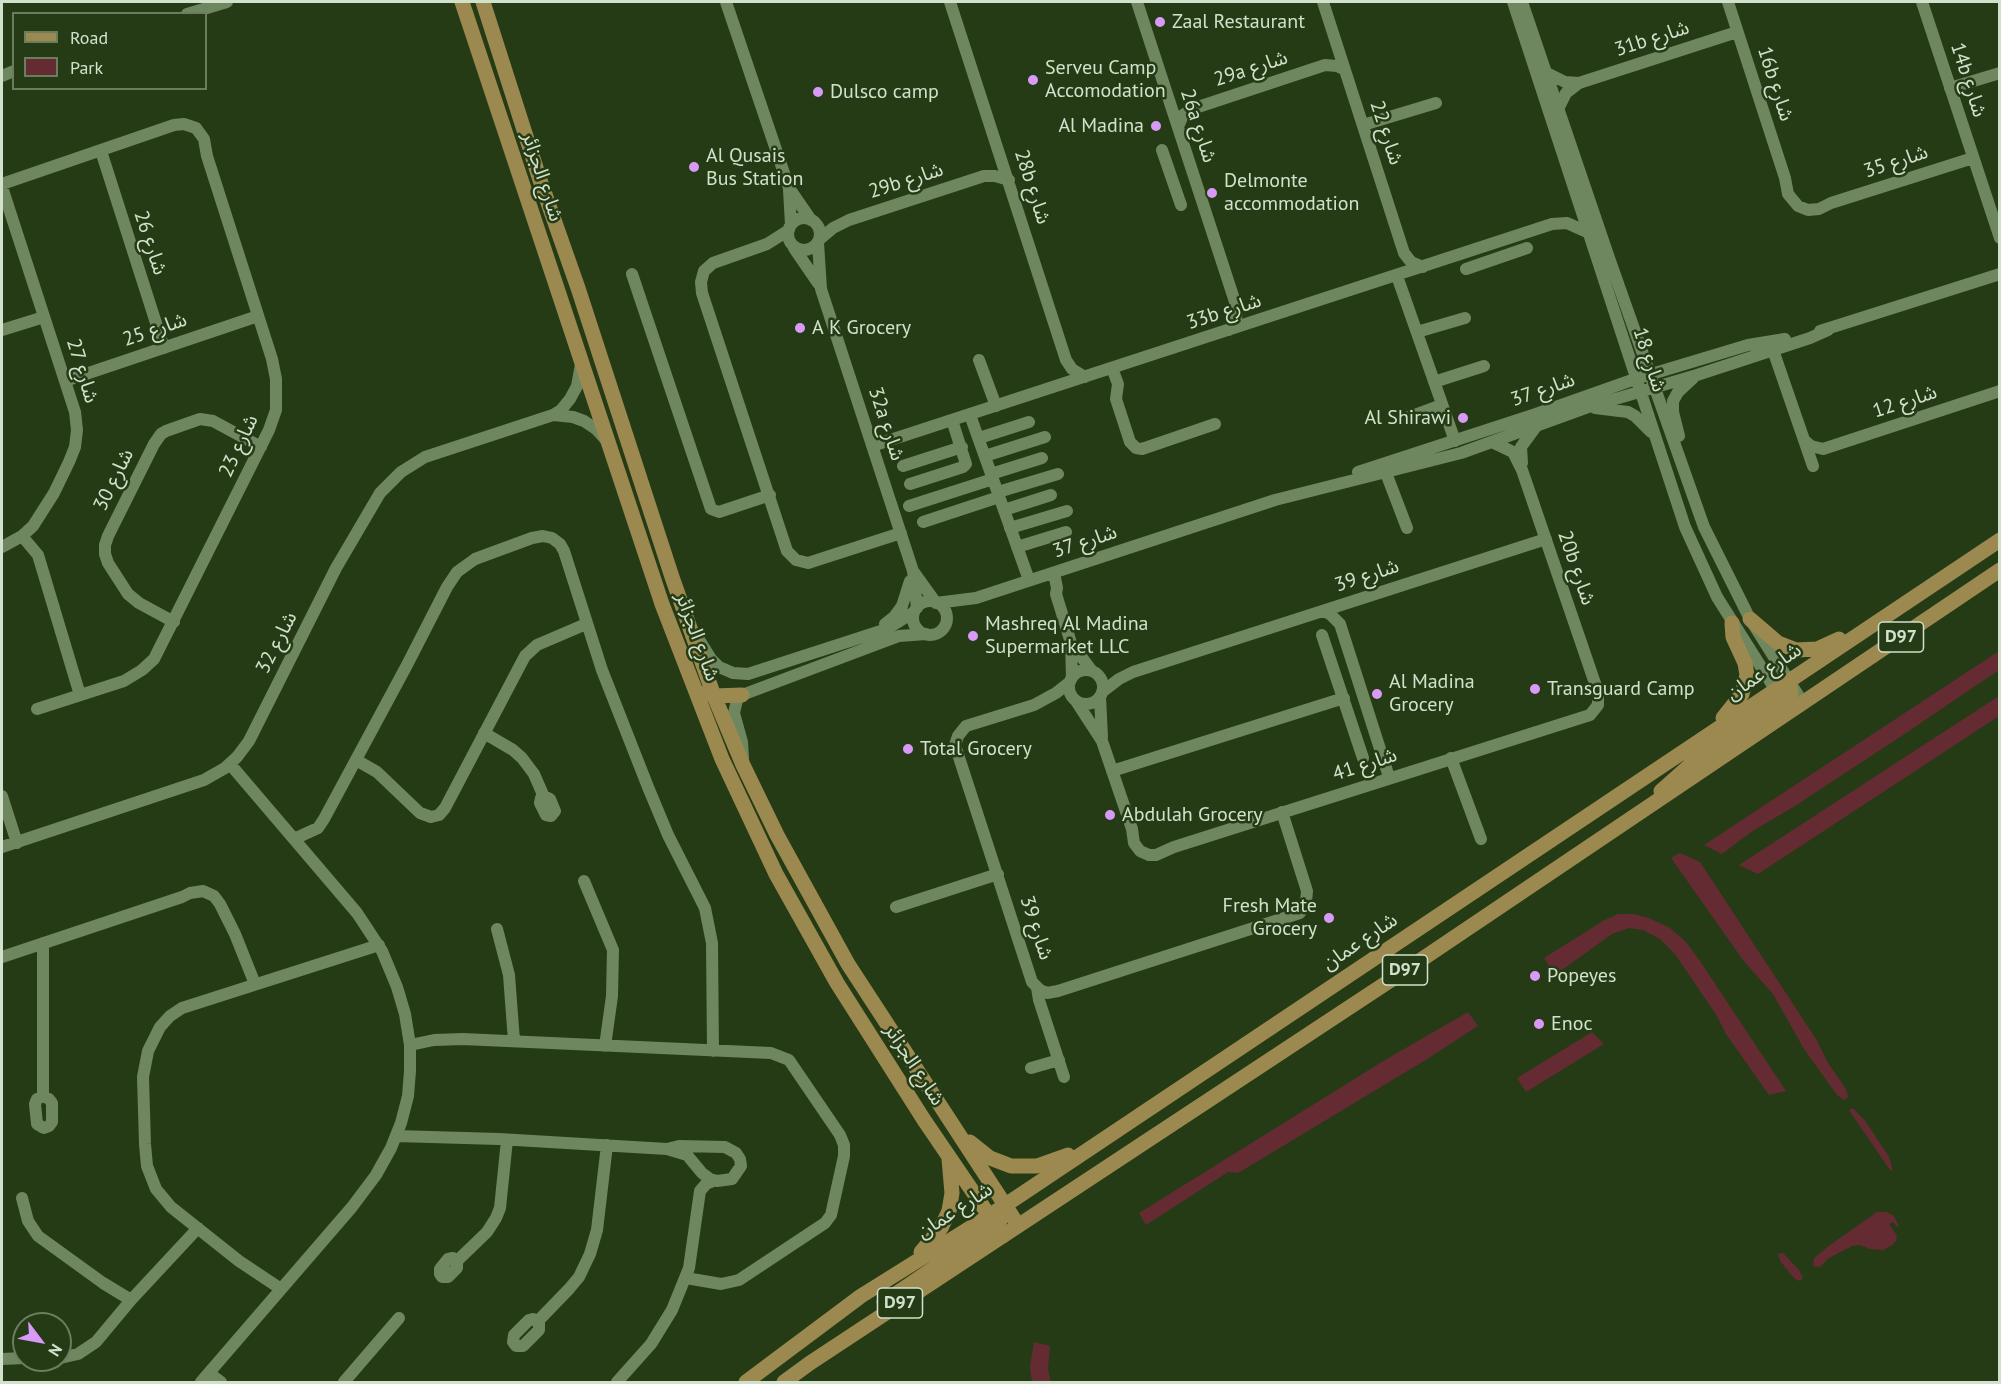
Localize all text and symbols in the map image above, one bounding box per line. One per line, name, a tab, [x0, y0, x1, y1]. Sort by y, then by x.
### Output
place label: Zaal Restaurant	[1172, 10, 1305, 34]
legend	[12, 12, 207, 90]
marker: Zaal Restaurant	[1153, 15, 1167, 29]
street label: 31b شارع	[1612, 16, 1692, 62]
text: Road	[70, 26, 108, 49]
street label: 14b شارع	[1945, 40, 1991, 120]
street label: 16b شارع	[1752, 44, 1798, 124]
street label: 29a شارع	[1211, 46, 1291, 92]
text: Park	[70, 56, 103, 79]
place label: Serveu Camp Accomodation	[1045, 56, 1166, 103]
marker: Serveu Camp Accomodation	[1026, 73, 1040, 87]
place label: Dulsco camp	[830, 80, 939, 104]
marker: Dulsco camp	[811, 85, 825, 99]
street label: 26a شارع	[1175, 86, 1221, 166]
street label: شارع 22	[1364, 98, 1408, 168]
place label: Al Madina	[1058, 114, 1144, 138]
marker: Al Madina	[1149, 119, 1163, 133]
street label: شارع الجزائر	[516, 129, 568, 225]
street label: شارع 35	[1861, 140, 1931, 184]
place label: Al Qusais Bus Station	[706, 144, 803, 191]
street label: 28b شارع	[1009, 147, 1055, 227]
street label: 29b شارع	[866, 158, 946, 204]
marker: Al Qusais Bus Station	[687, 160, 701, 174]
place label: Delmonte accommodation	[1224, 169, 1359, 216]
marker: Delmonte accommodation	[1205, 186, 1219, 200]
street label: شارع 26	[128, 208, 172, 278]
street label: 33b شارع	[1184, 289, 1264, 335]
street label: شارع 25	[120, 308, 190, 352]
place label: A K Grocery	[812, 316, 911, 340]
marker: A K Grocery	[793, 321, 807, 335]
street label: شارع 18	[1627, 325, 1671, 395]
street label: شارع 27	[61, 336, 103, 406]
street label: شارع 37	[1508, 368, 1578, 412]
street label: شارع 12	[1870, 380, 1940, 424]
street label: 32a شارع	[863, 384, 909, 464]
place label: Al Shirawi	[1364, 406, 1451, 430]
street label: شارع 23	[214, 411, 264, 481]
marker: Al Shirawi	[1456, 411, 1470, 425]
street label: شارع 30	[89, 445, 139, 515]
street label: شارع 37	[1050, 520, 1120, 564]
street label: 20b شارع	[1552, 528, 1600, 608]
street label: شارع 39	[1332, 554, 1402, 598]
street label: شارع الجزائر	[670, 589, 724, 685]
street label: شارع 32	[251, 608, 303, 678]
place label: Mashreq Al Madina Supermarket LLC	[985, 612, 1149, 659]
road number: D97	[1878, 622, 1924, 652]
marker: Mashreq Al Madina Supermarket LLC	[966, 629, 980, 643]
street label: شارع عمان	[1722, 638, 1806, 706]
place label: Al Madina Grocery	[1389, 670, 1475, 717]
place label: Transguard Camp	[1547, 677, 1694, 701]
marker: Transguard Camp	[1528, 682, 1542, 696]
marker: Al Madina Grocery	[1370, 687, 1384, 701]
place label: Total Grocery	[920, 737, 1032, 761]
marker: Total Grocery	[901, 742, 915, 756]
street label: شارع 41	[1330, 743, 1400, 787]
place label: Abdulah Grocery	[1122, 803, 1263, 827]
marker: Abdulah Grocery	[1103, 808, 1117, 822]
street label: شارع 39	[1014, 893, 1058, 963]
place label: Fresh Mate Grocery	[1223, 894, 1317, 941]
street label: شارع عمان	[1318, 908, 1402, 976]
marker: Fresh Mate Grocery	[1322, 911, 1336, 925]
road number: D97	[1382, 955, 1428, 985]
place label: Popeyes	[1547, 964, 1616, 988]
marker: Popeyes	[1528, 969, 1542, 983]
place label: Enoc	[1551, 1012, 1592, 1036]
marker: Enoc	[1532, 1017, 1546, 1031]
street label: شارع الجزائر	[879, 1020, 949, 1110]
street label: شارع عمان	[913, 1178, 997, 1244]
road number: D97	[878, 1288, 922, 1318]
north arrow	[12, 1312, 72, 1372]
text: N	[44, 1341, 67, 1360]

